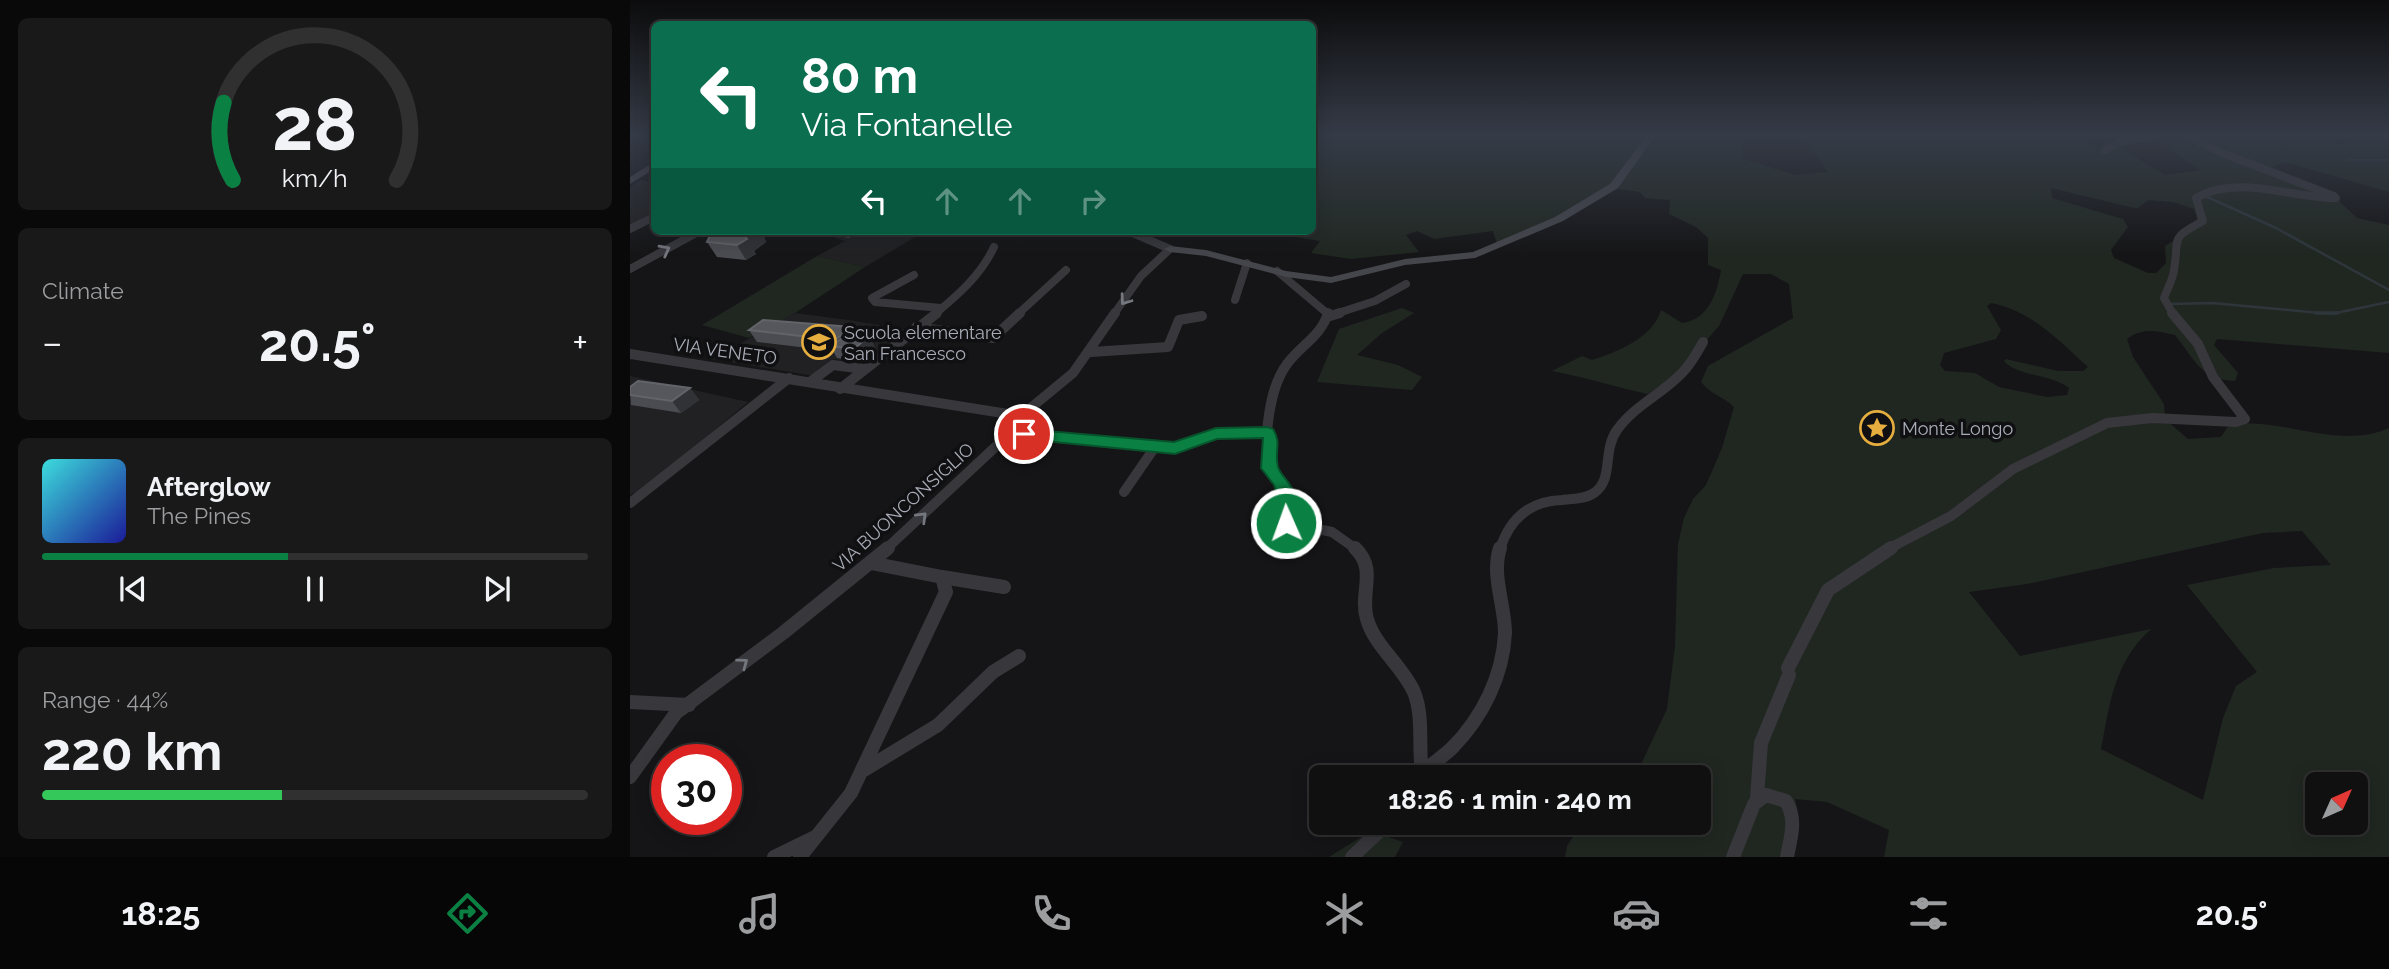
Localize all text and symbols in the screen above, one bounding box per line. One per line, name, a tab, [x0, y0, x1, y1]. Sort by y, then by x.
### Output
text: 80 m	[801, 47, 918, 104]
icon: left	[686, 49, 777, 140]
text: 28	[272, 82, 358, 167]
text: Via Fontanelle	[801, 106, 1012, 143]
text: km/h	[282, 163, 348, 193]
icon: left	[855, 182, 893, 220]
icon: ahead	[928, 182, 966, 220]
icon: ahead	[1001, 182, 1039, 220]
icon: right	[1074, 182, 1112, 220]
one-way arrow	[658, 245, 670, 258]
text: Climate	[42, 277, 124, 304]
one-way arrow	[1120, 292, 1133, 304]
text: 20.5°	[259, 312, 376, 373]
text: −	[42, 320, 62, 365]
text: +	[572, 320, 588, 365]
place label: Scuola elementare San Francesco	[844, 322, 1002, 364]
school or university icon: Scuola elementare San Francesco	[800, 323, 838, 361]
street label: VIA VENETO	[672, 333, 778, 369]
pin	[994, 404, 1054, 464]
place icon: Monte Longo	[1858, 409, 1896, 447]
icon: arrive	[1005, 415, 1043, 453]
place label: Monte Longo	[1902, 418, 2013, 439]
street label: VIA BUONCONSIGLIO	[828, 438, 978, 576]
text: Afterglow	[147, 472, 271, 502]
position arrow	[1249, 486, 1323, 560]
text: The Pines	[147, 502, 251, 529]
one-way arrow	[914, 513, 927, 526]
icon: previous	[114, 570, 152, 608]
icon: pause	[296, 570, 334, 608]
icon: next	[478, 570, 516, 608]
one-way arrow	[736, 659, 748, 672]
text: Range · 44%	[42, 686, 168, 713]
text: 220 km	[42, 721, 223, 782]
speed limit sign: 30	[651, 744, 742, 835]
north arrow	[2305, 772, 2368, 835]
map controls	[2305, 772, 2368, 835]
text: 18:26 · 1 min · 240 m	[1388, 785, 1632, 815]
icon: directions	[443, 889, 492, 938]
icon: music	[735, 889, 784, 938]
icon: phone	[1027, 889, 1076, 938]
icon: climate	[1320, 889, 1369, 938]
icon: car	[1612, 889, 1661, 938]
icon: filters	[1904, 889, 1953, 938]
text: 18:25	[122, 895, 200, 932]
text: 20.5°	[2196, 895, 2267, 932]

